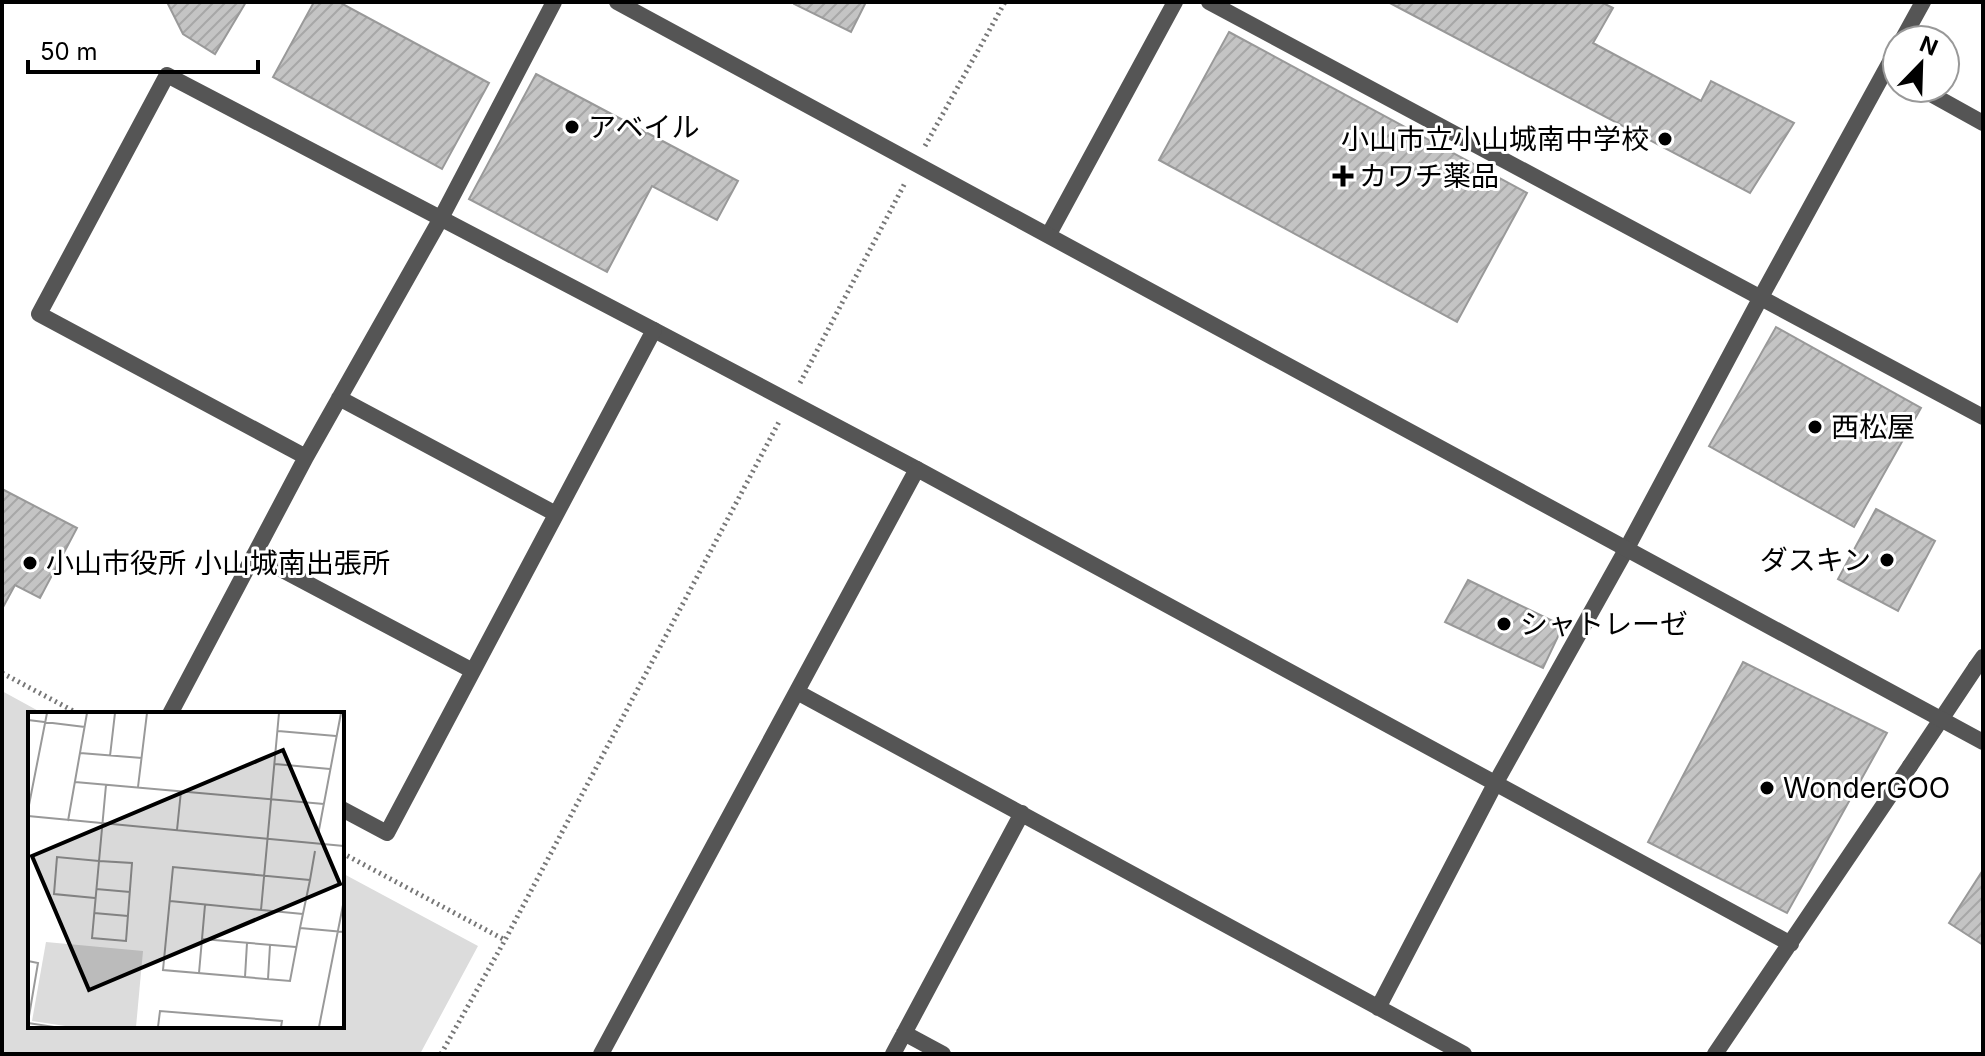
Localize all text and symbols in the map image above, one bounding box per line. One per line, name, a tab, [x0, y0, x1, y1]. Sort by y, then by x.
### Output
scale bar	[28, 24, 258, 74]
north arrow	[1881, 24, 1961, 104]
text: N	[1916, 30, 1942, 61]
text: 50 m	[40, 37, 98, 66]
place label: アベイル	[588, 110, 699, 144]
marker: アベイル	[563, 118, 581, 136]
place label: 小山市立小山城南中学校	[1341, 122, 1649, 156]
marker: 小山市立小山城南中学校	[1656, 130, 1674, 148]
place label: カワチ薬品	[1359, 159, 1499, 193]
marker: カワチ薬品	[1334, 167, 1352, 185]
place label: 西松屋	[1831, 410, 1915, 444]
marker: 西松屋	[1806, 418, 1824, 436]
place label: ダスキン	[1760, 543, 1871, 577]
place label: 小山市役所 小山城南出張所	[46, 546, 390, 580]
marker: ダスキン	[1878, 551, 1896, 569]
marker: 小山市役所 小山城南出張所	[21, 554, 39, 572]
place label: シャトレーゼ	[1520, 607, 1688, 641]
marker: シャトレーゼ	[1495, 615, 1513, 633]
inset map	[28, 712, 344, 1028]
place label: WonderGOO	[1783, 771, 1950, 805]
marker: WonderGOO	[1758, 779, 1776, 797]

